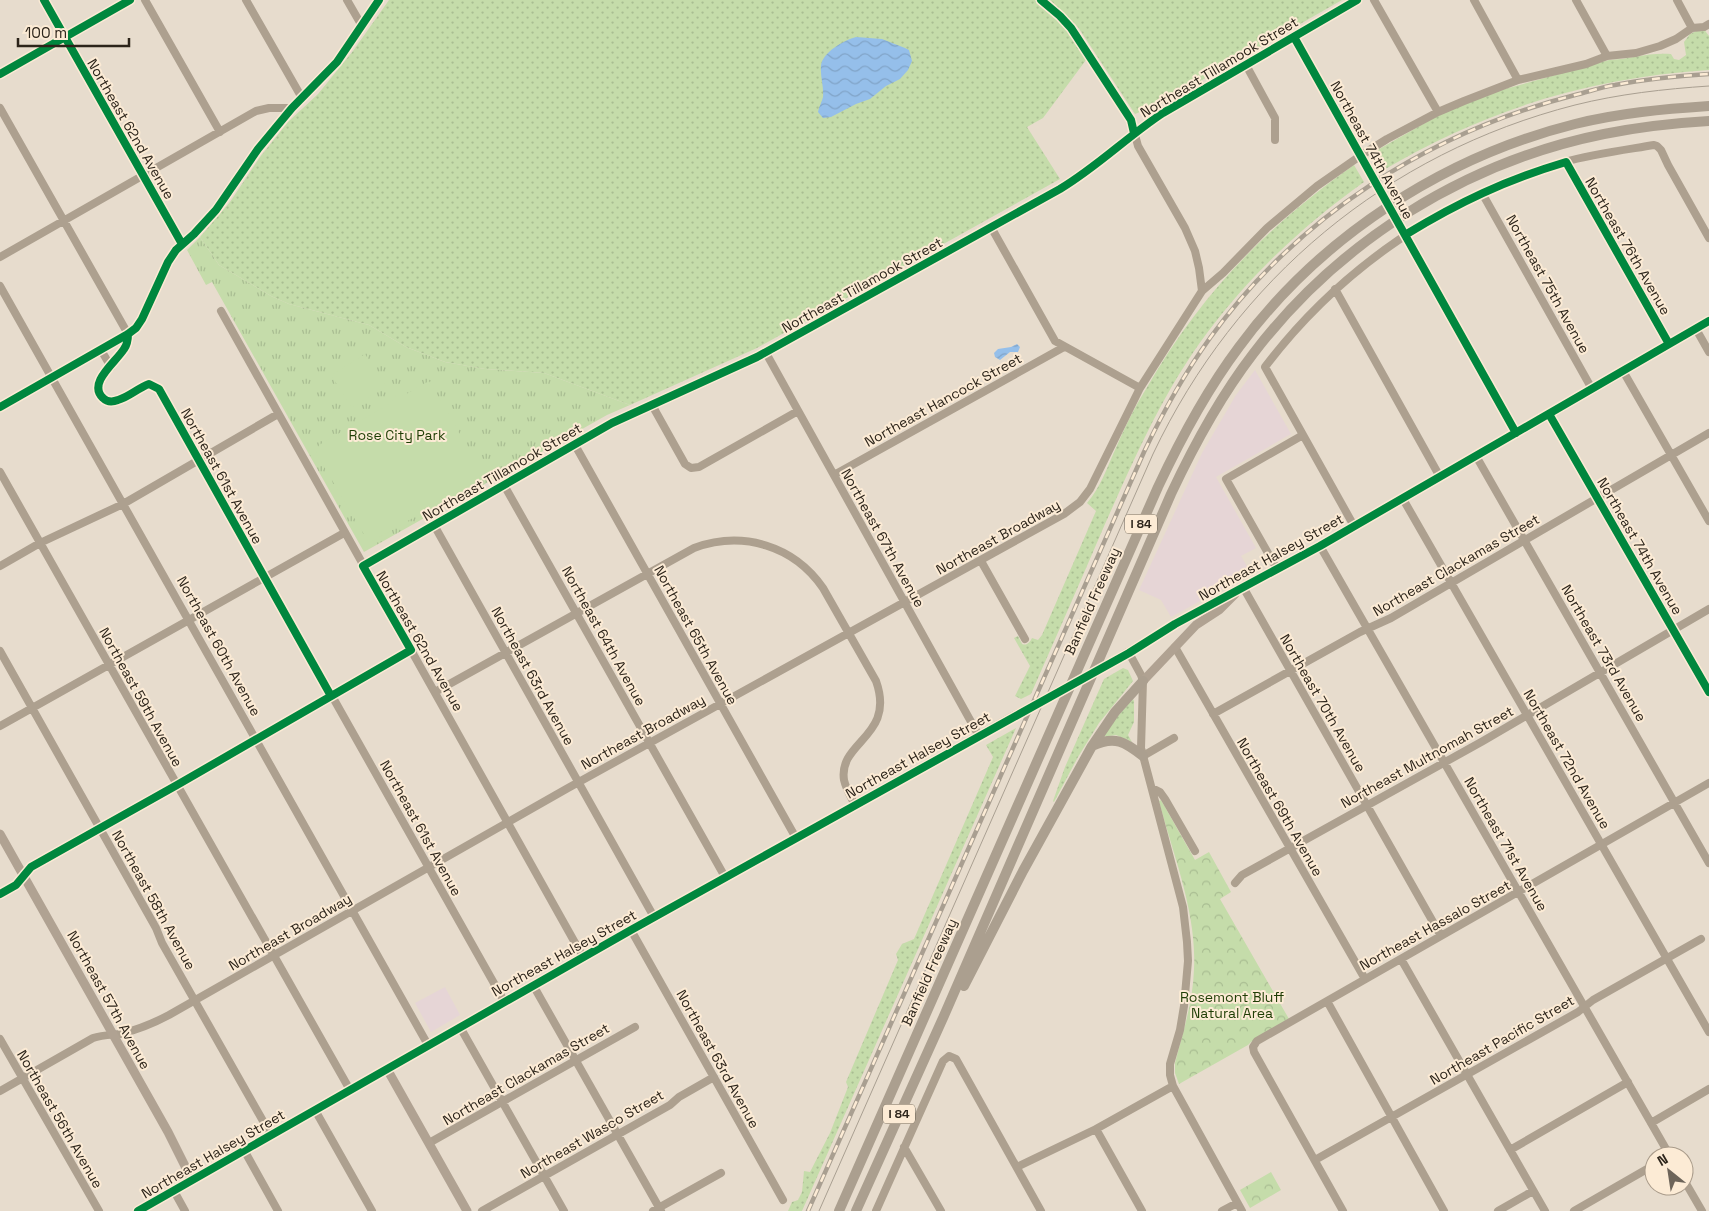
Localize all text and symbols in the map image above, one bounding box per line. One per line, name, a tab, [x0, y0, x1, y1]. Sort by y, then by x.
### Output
street label: Northeast Tillamook Street	[1137, 13, 1301, 121]
scale bar	[18, 15, 129, 47]
text: 100 m	[25, 23, 67, 42]
street label: Northeast 62nd Avenue	[83, 56, 179, 202]
street label: Northeast 74th Avenue	[1326, 78, 1418, 222]
street label: Northeast 76th Avenue	[1581, 174, 1675, 318]
street label: Northeast 75th Avenue	[1502, 211, 1594, 357]
street label: Northeast Tillamook Street	[778, 233, 946, 337]
street label: Northeast Hancock Street	[861, 349, 1025, 451]
street label: Northeast 61st Avenue	[177, 405, 267, 547]
street label: Northeast Tillamook Street	[419, 419, 585, 525]
park label: Rose City Park	[349, 426, 446, 444]
street label: Northeast 67th Avenue	[837, 465, 929, 611]
street label: Northeast 74th Avenue	[1593, 474, 1687, 618]
street label: Northeast Broadway	[933, 495, 1063, 579]
street label: Northeast Halsey Street	[1195, 510, 1347, 604]
street label: Northeast Clackamas Street	[1369, 510, 1543, 620]
road number: I 84	[1125, 514, 1157, 534]
street label: Banfield Freeway	[1060, 544, 1124, 658]
street label: Northeast 65th Avenue	[650, 562, 742, 708]
street label: Northeast 64th Avenue	[558, 563, 650, 709]
street label: Northeast 62nd Avenue	[372, 568, 468, 714]
street label: Northeast 60th Avenue	[173, 573, 265, 719]
street label: Northeast 73rd Avenue	[1557, 581, 1651, 725]
street label: Northeast 63rd Avenue	[487, 604, 579, 748]
street label: Northeast 59th Avenue	[95, 624, 187, 770]
street label: Northeast 70th Avenue	[1276, 631, 1370, 775]
street label: Northeast 72nd Avenue	[1520, 686, 1614, 832]
street label: Northeast Broadway	[578, 690, 708, 774]
street label: Northeast Multnomah Street	[1338, 702, 1516, 812]
street label: Northeast Halsey Street	[842, 708, 994, 802]
street label: Northeast 69th Avenue	[1233, 735, 1327, 879]
street label: Northeast 61st Avenue	[376, 757, 466, 899]
street label: Northeast 71st Avenue	[1460, 774, 1552, 914]
street label: Northeast 58th Avenue	[108, 827, 200, 973]
street label: Northeast Hassalo Street	[1356, 876, 1514, 974]
street label: Northeast Broadway	[225, 889, 355, 975]
street label: Northeast Halsey Street	[488, 906, 640, 1000]
street label: Banfield Freeway	[897, 915, 961, 1029]
street label: Northeast 57th Avenue	[63, 928, 155, 1072]
street label: Northeast 63rd Avenue	[672, 987, 764, 1131]
park label: Rosemont Bluff Natural Area	[1180, 988, 1284, 1022]
street label: Northeast Pacific Street	[1427, 991, 1577, 1089]
street label: Northeast Clackamas Street	[439, 1019, 613, 1129]
street label: Northeast 56th Avenue	[13, 1047, 107, 1191]
street label: Northeast Wasco Street	[517, 1086, 667, 1182]
road number: I 84	[883, 1104, 915, 1124]
street label: Northeast Halsey Street	[138, 1105, 288, 1203]
north arrow	[1644, 1146, 1694, 1196]
text: N	[1654, 1150, 1671, 1170]

